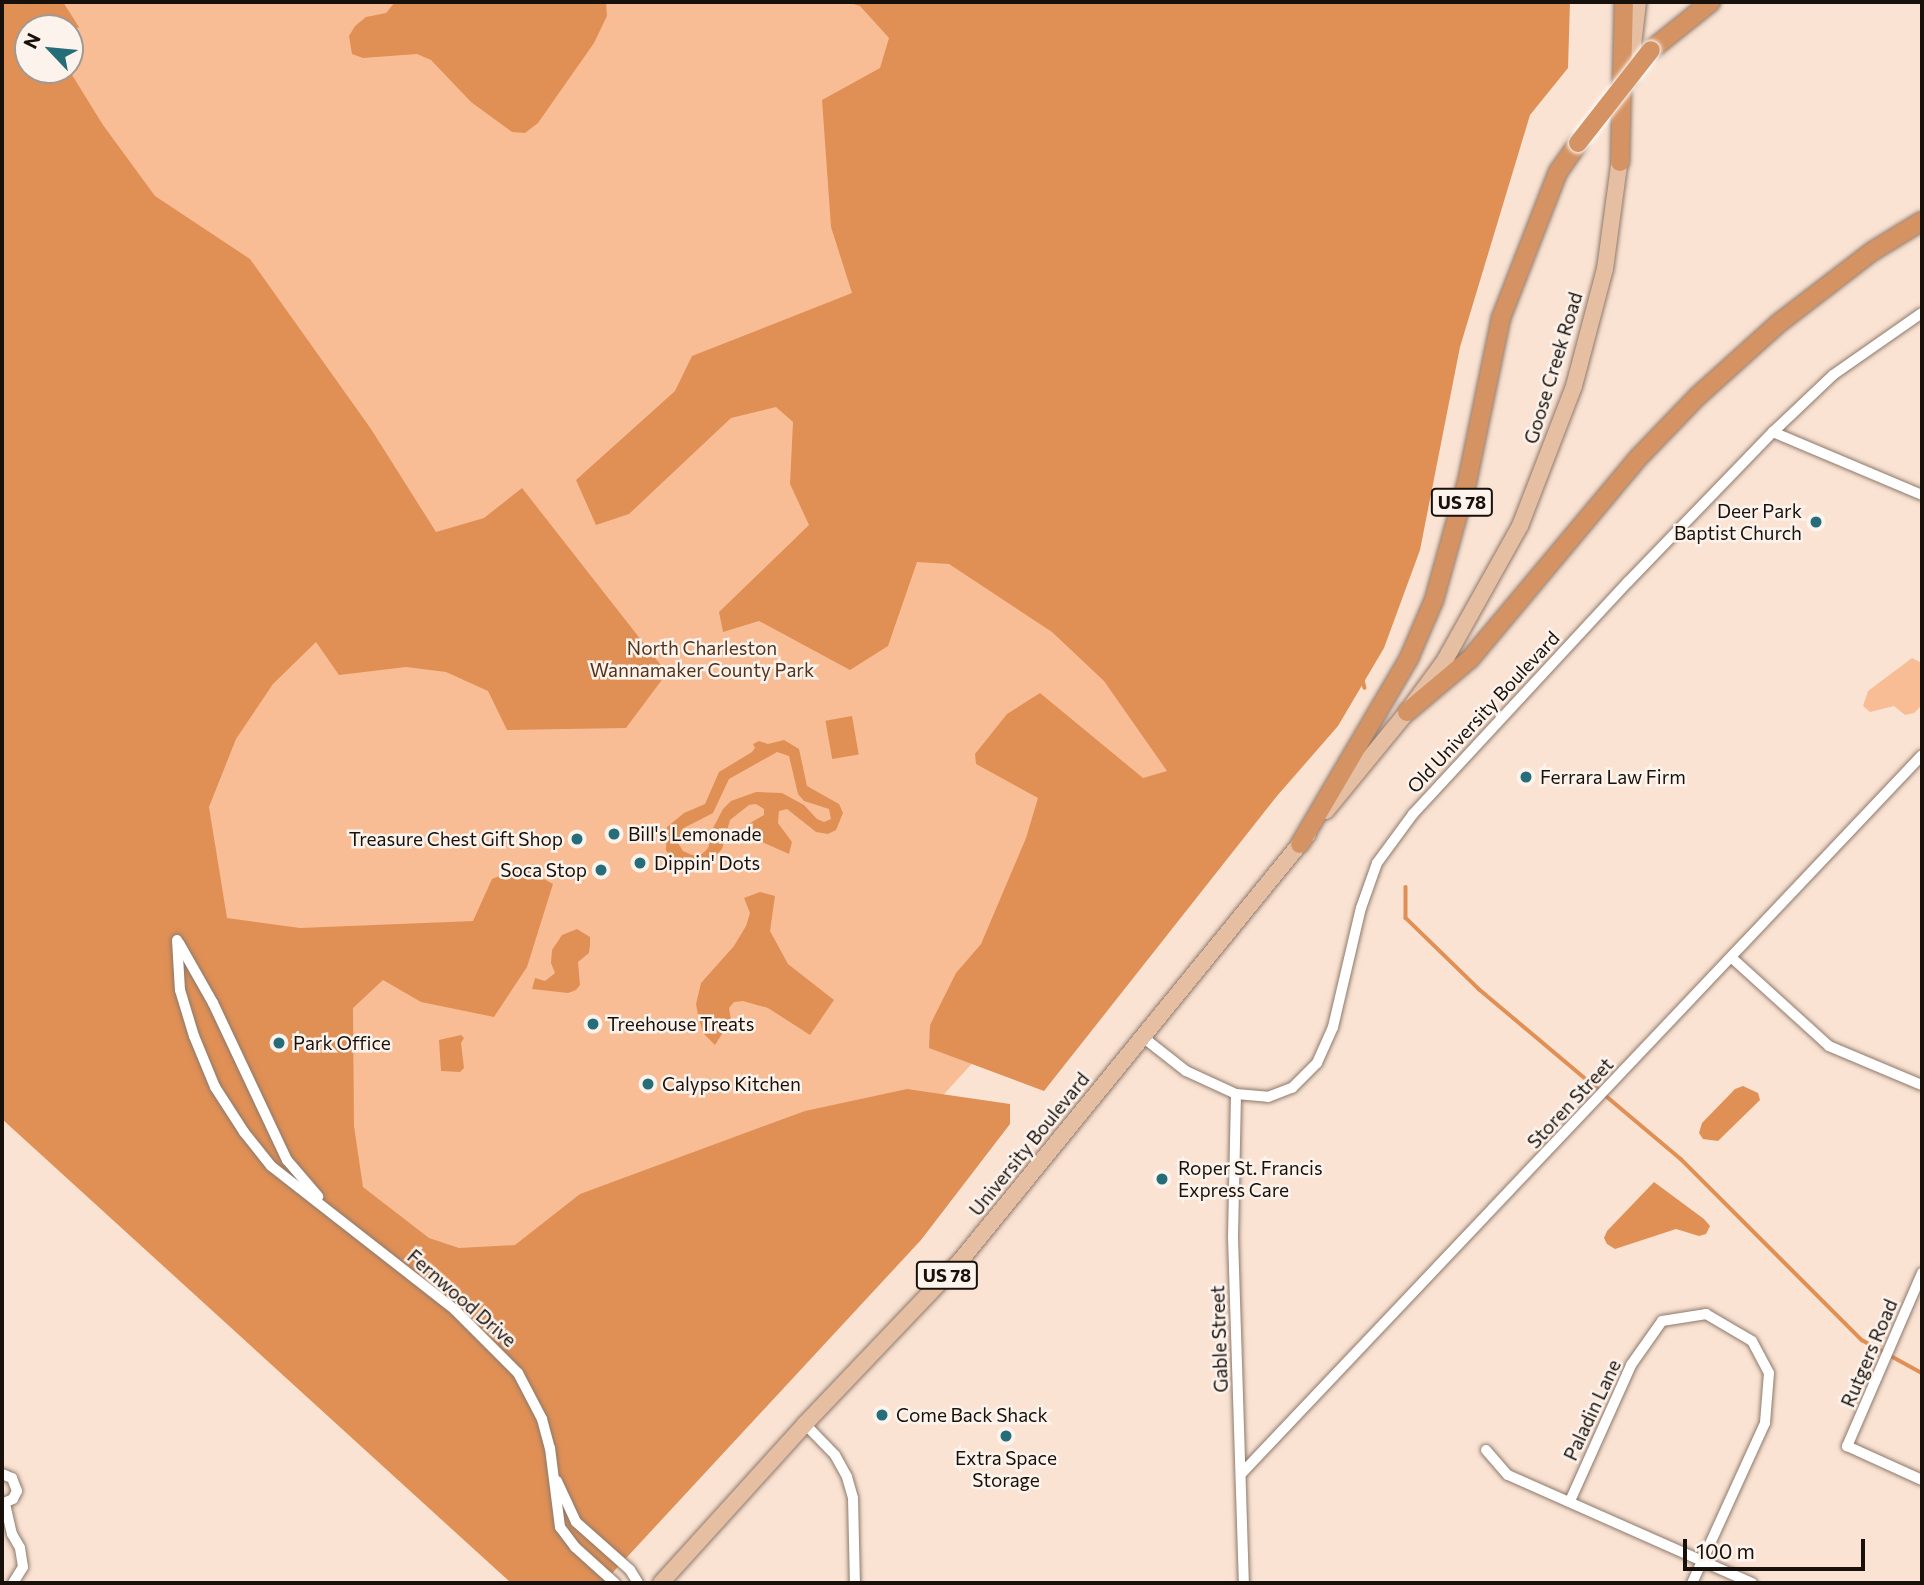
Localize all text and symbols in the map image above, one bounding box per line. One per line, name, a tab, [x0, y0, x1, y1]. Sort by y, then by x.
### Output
north arrow	[14, 14, 84, 84]
text: N	[18, 29, 45, 52]
street label: Goose Creek Road	[1519, 289, 1587, 447]
road number: US 78	[1430, 488, 1494, 516]
place label: Deer Park Baptist Church	[1674, 500, 1802, 544]
marker: Deer Park Baptist Church	[1808, 514, 1824, 530]
street label: Old University Boulevard	[1402, 626, 1564, 798]
park label: North Charleston Wannamaker County Park	[590, 637, 814, 681]
place label: Ferrara Law Firm	[1540, 766, 1686, 788]
marker: Ferrara Law Firm	[1518, 769, 1534, 785]
place label: Bill's Lemonade	[628, 823, 762, 845]
marker: Bill's Lemonade	[606, 826, 622, 842]
place label: Treasure Chest Gift Shop	[349, 828, 563, 850]
marker: Treasure Chest Gift Shop	[569, 831, 585, 847]
place label: Dippin' Dots	[654, 852, 760, 874]
marker: Dippin' Dots	[632, 855, 648, 871]
place label: Soca Stop	[500, 859, 587, 881]
marker: Soca Stop	[593, 862, 609, 878]
place label: Treehouse Treats	[607, 1013, 754, 1035]
marker: Treehouse Treats	[585, 1016, 601, 1032]
place label: Park Office	[293, 1032, 391, 1054]
marker: Park Office	[271, 1035, 287, 1051]
street label: Storen Street	[1522, 1053, 1618, 1153]
street label: University Boulevard	[964, 1068, 1094, 1220]
place label: Calypso Kitchen	[662, 1073, 801, 1095]
marker: Calypso Kitchen	[640, 1076, 656, 1092]
place label: Roper St. Francis Express Care	[1178, 1157, 1323, 1201]
marker: Roper St. Francis Express Care	[1152, 1169, 1172, 1189]
street label: Fernwood Drive	[403, 1245, 521, 1351]
road number: US 78	[916, 1260, 978, 1290]
street label: Gable Street	[1206, 1285, 1232, 1393]
street label: Rutgers Road	[1836, 1296, 1902, 1410]
street label: Paladin Lane	[1559, 1356, 1625, 1464]
place label: Come Back Shack	[896, 1404, 1048, 1426]
marker: Come Back Shack	[874, 1407, 890, 1423]
marker: Extra Space Storage	[998, 1428, 1014, 1444]
place label: Extra Space Storage	[955, 1447, 1057, 1491]
scale bar	[1686, 1526, 1868, 1570]
text: 100 m	[1696, 1538, 1755, 1563]

